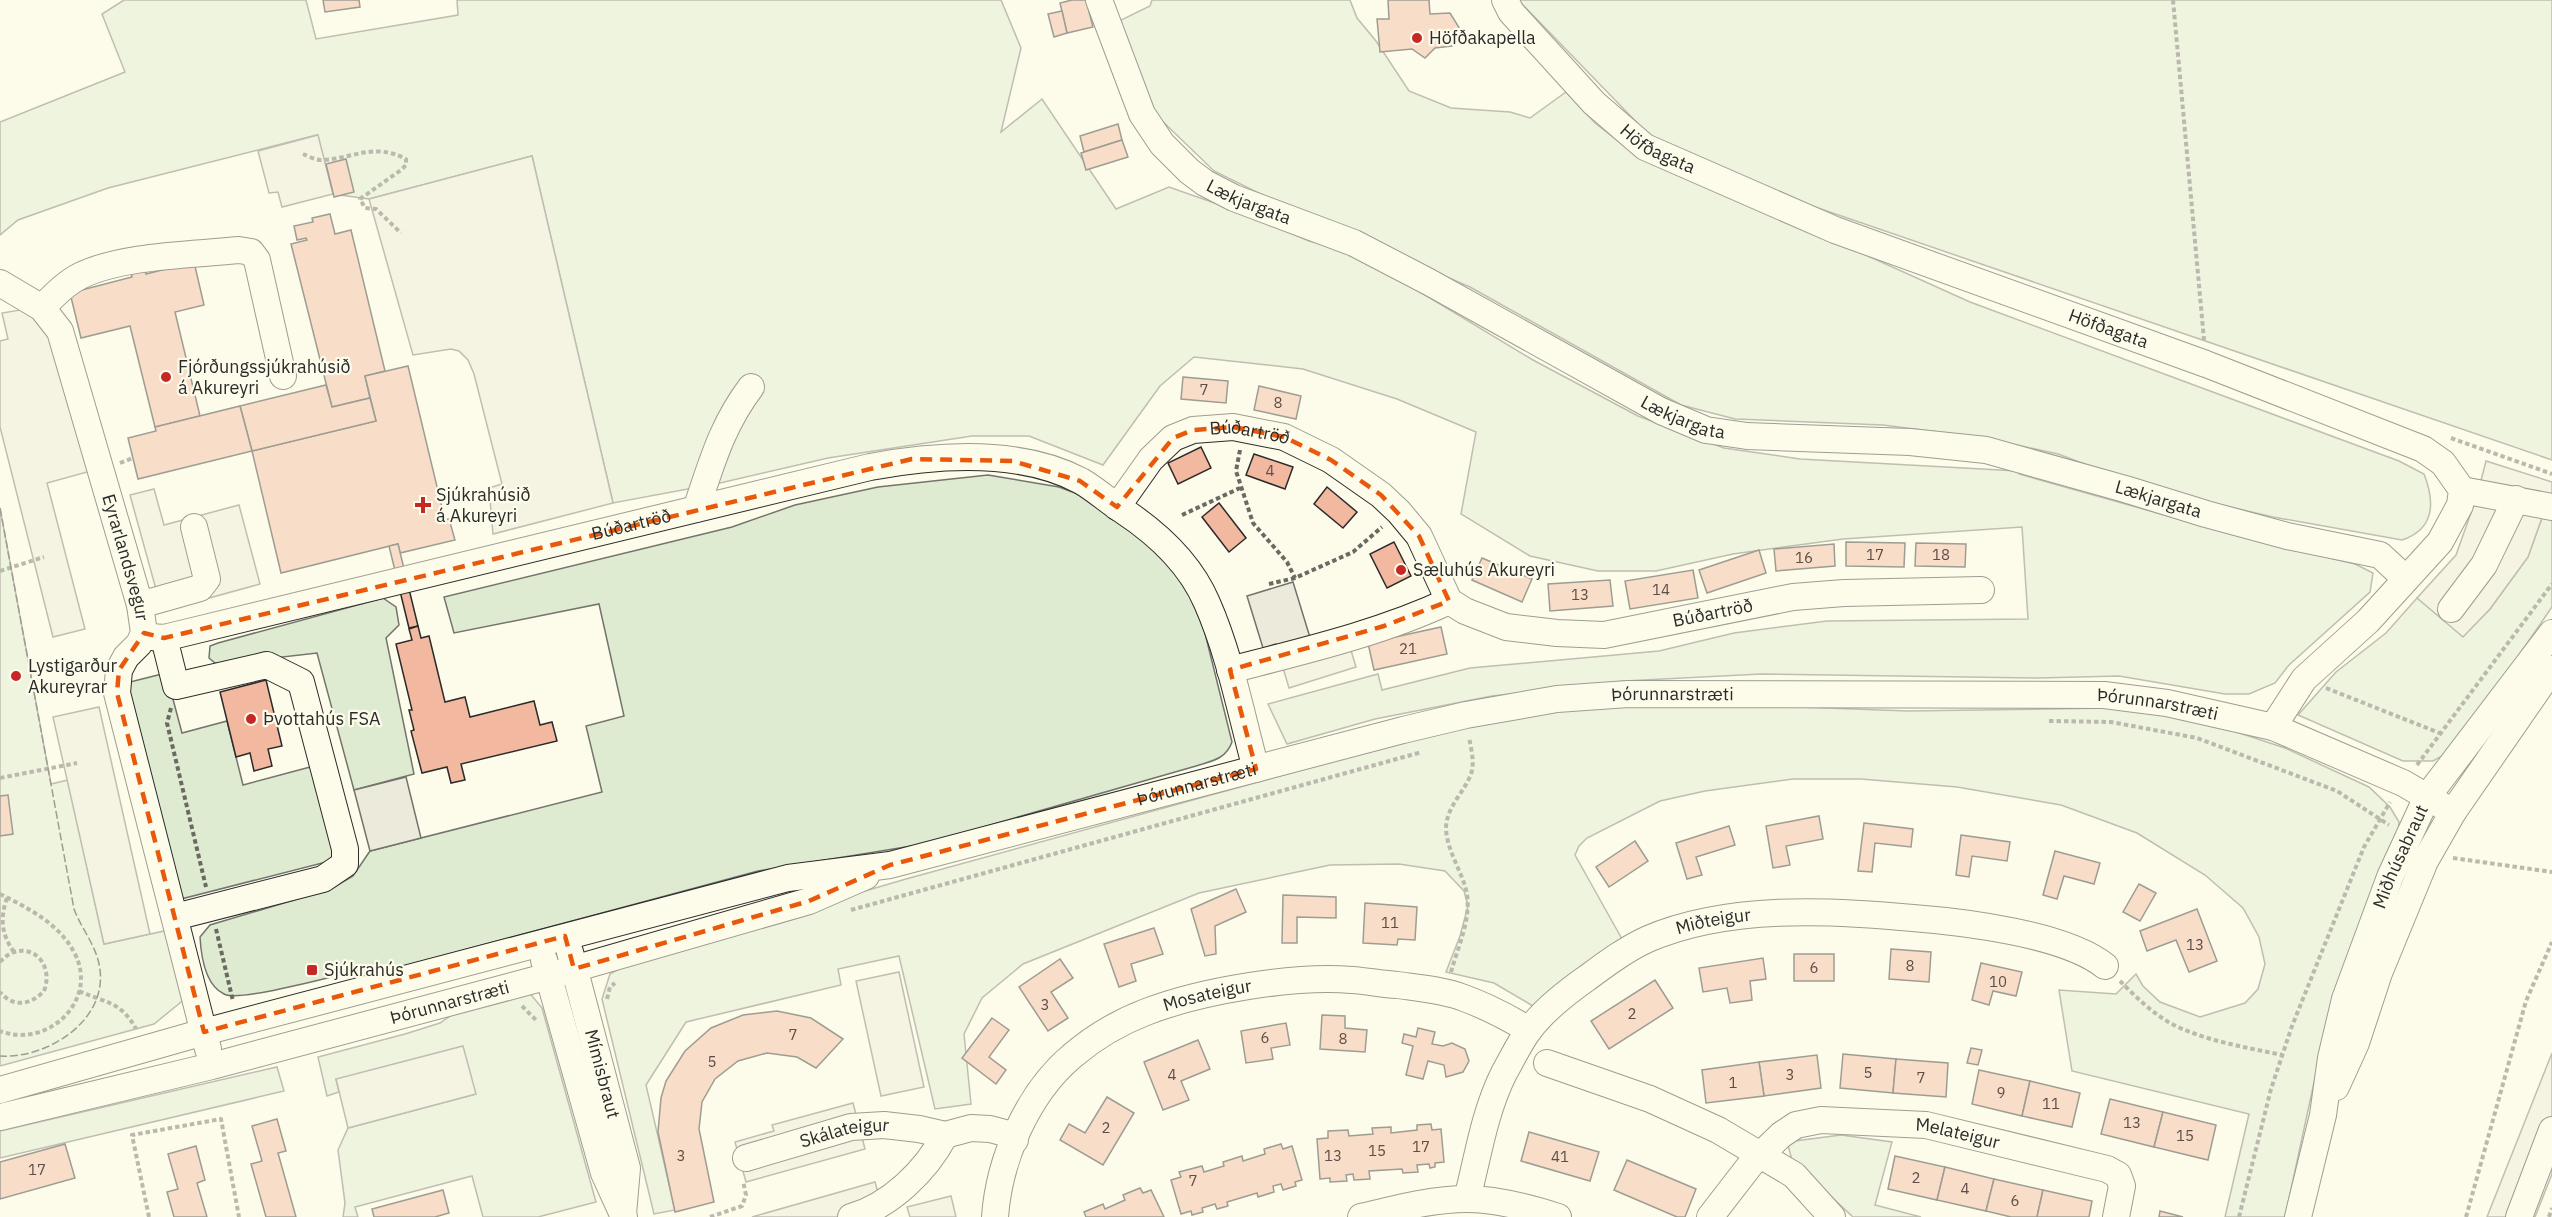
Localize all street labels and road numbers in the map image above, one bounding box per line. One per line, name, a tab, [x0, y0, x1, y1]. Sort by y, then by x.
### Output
street label: Höfðagata	[1615, 119, 1699, 179]
street label: Lækjargata	[1203, 174, 1295, 229]
street label: Höfðagata	[2066, 303, 2152, 353]
street label: Lækjargata	[1637, 390, 1727, 444]
street label: Búðartröð	[1209, 415, 1294, 449]
street label: Lækjargata	[2113, 475, 2205, 523]
street label: Eyrarlandsvegur	[97, 491, 154, 623]
street label: Búðartröð	[589, 504, 673, 545]
street label: Búðartröð	[1671, 593, 1755, 632]
street label: Þórunnarstræti	[1610, 682, 1734, 706]
street label: Þórunnarstræti	[2097, 683, 2221, 725]
street label: Þórunnarstræti	[1134, 757, 1259, 811]
street label: Miðhúsabraut	[2367, 801, 2433, 912]
street label: Miðteigur	[1673, 903, 1752, 939]
street label: Mosateigur	[1160, 974, 1253, 1016]
street label: Þórunnarstræti	[387, 975, 512, 1029]
street label: Mímisbraut	[580, 1027, 625, 1121]
street label: Skálateigur	[797, 1113, 891, 1153]
street label: Melateigur	[1915, 1113, 2003, 1154]

